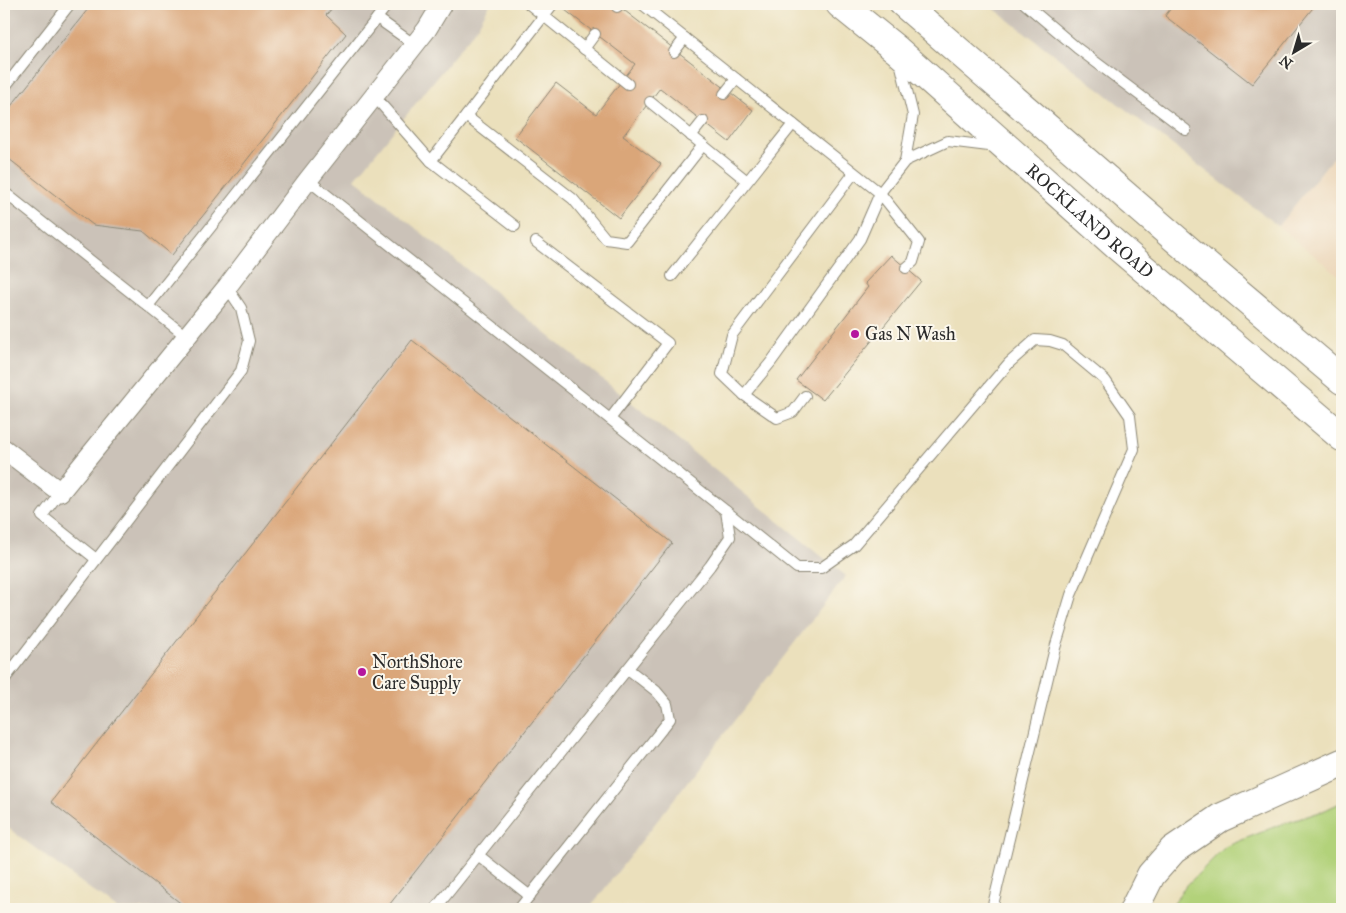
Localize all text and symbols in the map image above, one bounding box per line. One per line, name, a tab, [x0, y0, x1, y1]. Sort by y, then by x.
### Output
north arrow	[1268, 28, 1318, 78]
text: N	[1276, 51, 1296, 72]
street label: ROCKLAND ROAD	[1021, 159, 1158, 283]
place label: Gas N Wash	[865, 323, 956, 345]
marker: Gas N Wash	[849, 328, 861, 340]
place label: NorthShore Care Supply	[372, 651, 463, 694]
marker: NorthShore Care Supply	[356, 666, 368, 678]

